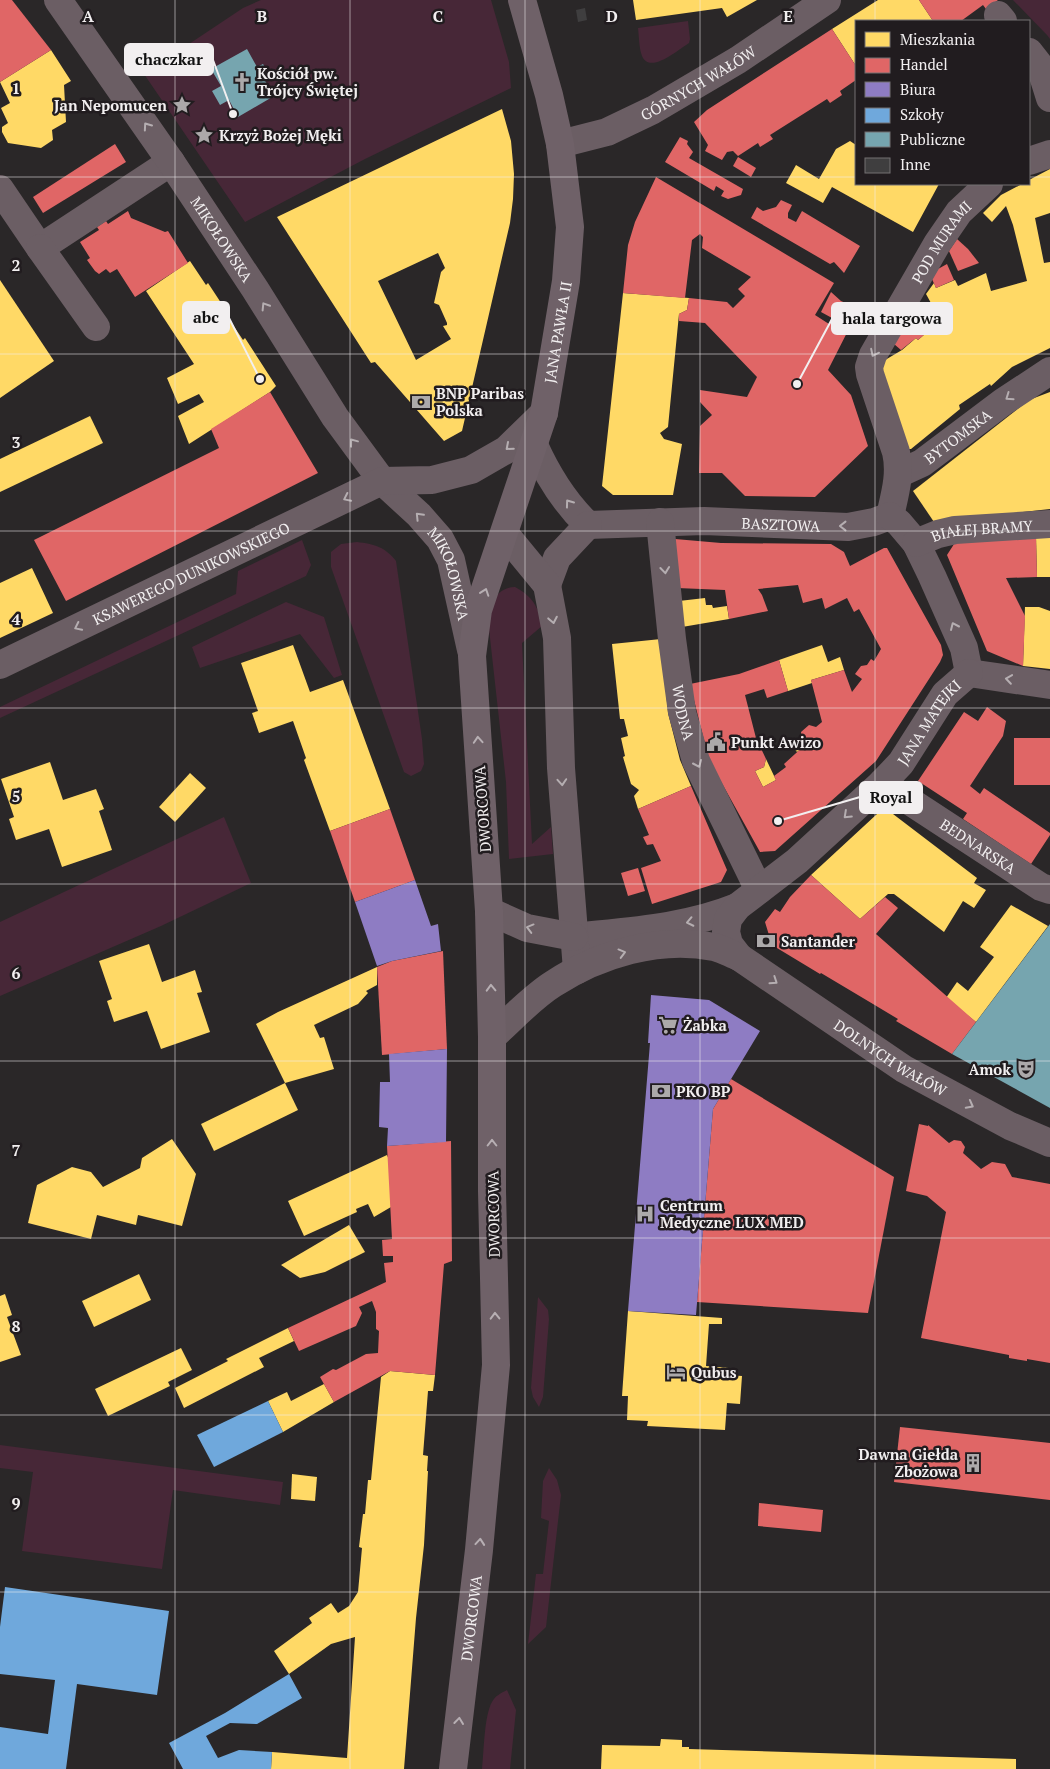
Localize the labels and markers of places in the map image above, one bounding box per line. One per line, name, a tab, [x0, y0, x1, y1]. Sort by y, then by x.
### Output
callout: chaczkar	[125, 44, 213, 75]
place label: Kościół pw. Trójcy Świętej	[257, 63, 358, 100]
church icon: Kościół pw. Trójcy Świętej	[231, 71, 253, 93]
place icon: Jan Nepomucen	[171, 94, 193, 116]
place label: Jan Nepomucen	[54, 95, 167, 115]
place icon: Krzyż Bożej Męki	[193, 124, 215, 146]
place label: Krzyż Bożej Męki	[219, 125, 342, 145]
callout: abc	[183, 302, 229, 333]
callout: hala targowa	[832, 303, 952, 334]
place label: BNP Paribas Polska	[436, 383, 524, 420]
bank icon: BNP Paribas Polska	[410, 391, 432, 413]
public building icon: Punkt Awizo	[705, 731, 727, 753]
place label: Punkt Awizo	[731, 732, 821, 752]
callout: Royal	[860, 782, 922, 813]
bank icon: Santander	[755, 930, 777, 952]
place label: Santander	[781, 931, 855, 951]
supermarket icon: Żabka	[657, 1014, 679, 1036]
place label: Żabka	[683, 1015, 727, 1035]
theatre icon: Amok	[1015, 1058, 1037, 1080]
place label: Amok	[969, 1059, 1011, 1079]
bank icon: PKO BP	[650, 1080, 672, 1102]
place label: PKO BP	[676, 1081, 731, 1101]
place label: Centrum Medyczne LUX MED	[660, 1195, 804, 1232]
hospital icon: Centrum Medyczne LUX MED	[634, 1203, 656, 1225]
hotel icon: Qubus	[665, 1361, 687, 1383]
place label: Qubus	[691, 1362, 737, 1382]
place label: Dawna Giełda Zbożowa	[858, 1444, 959, 1481]
building icon: Dawna Giełda Zbożowa	[962, 1452, 984, 1474]

